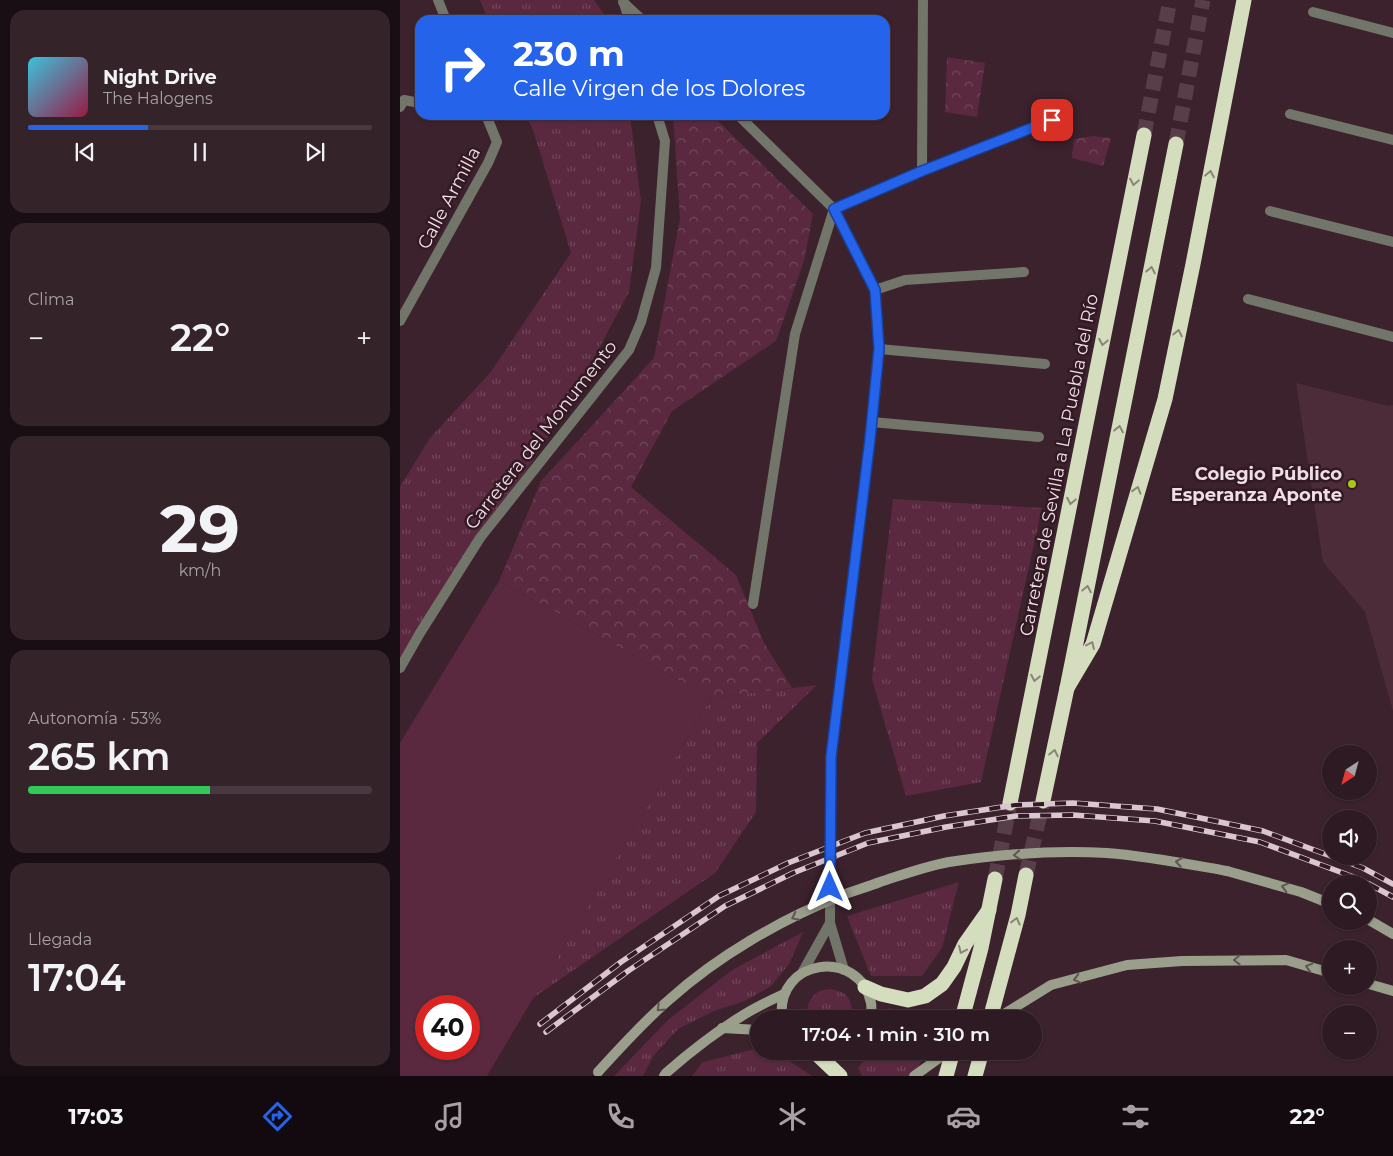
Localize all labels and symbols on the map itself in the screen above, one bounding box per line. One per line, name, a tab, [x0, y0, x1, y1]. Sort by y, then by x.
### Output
pin	[1031, 99, 1073, 141]
street label: Calle Armilla	[413, 143, 485, 253]
one-way arrow	[1205, 169, 1215, 178]
one-way arrow	[1130, 178, 1140, 187]
one-way arrow	[1145, 266, 1156, 274]
street label: Carretera de Sevilla a La Puebla del Río	[1015, 292, 1103, 638]
one-way arrow	[1173, 328, 1183, 337]
street label: Carretera del Monumento	[460, 336, 622, 534]
one-way arrow	[1098, 337, 1108, 346]
one-way arrow	[1113, 425, 1124, 434]
place label: Colegio Público Esperanza Aponte	[1171, 463, 1342, 506]
marker: Colegio Público Esperanza Aponte	[1346, 478, 1358, 490]
one-way arrow	[1132, 486, 1142, 495]
one-way arrow	[1066, 497, 1076, 506]
one-way arrow	[1081, 584, 1092, 593]
one-way arrow	[1085, 642, 1095, 651]
one-way arrow	[1031, 673, 1041, 682]
north arrow	[1322, 745, 1378, 800]
one-way arrow	[1048, 748, 1058, 757]
one-way arrow	[1013, 849, 1021, 860]
one-way arrow	[1174, 858, 1183, 868]
position arrow	[803, 860, 855, 912]
one-way arrow	[1282, 883, 1290, 893]
one-way arrow	[791, 911, 800, 921]
one-way arrow	[1010, 916, 1021, 925]
one-way arrow	[958, 945, 968, 954]
one-way arrow	[1233, 955, 1240, 965]
one-way arrow	[1305, 962, 1313, 972]
one-way arrow	[1073, 973, 1081, 983]
speed limit sign: 40	[415, 995, 480, 1060]
one-way arrow	[657, 1002, 666, 1011]

